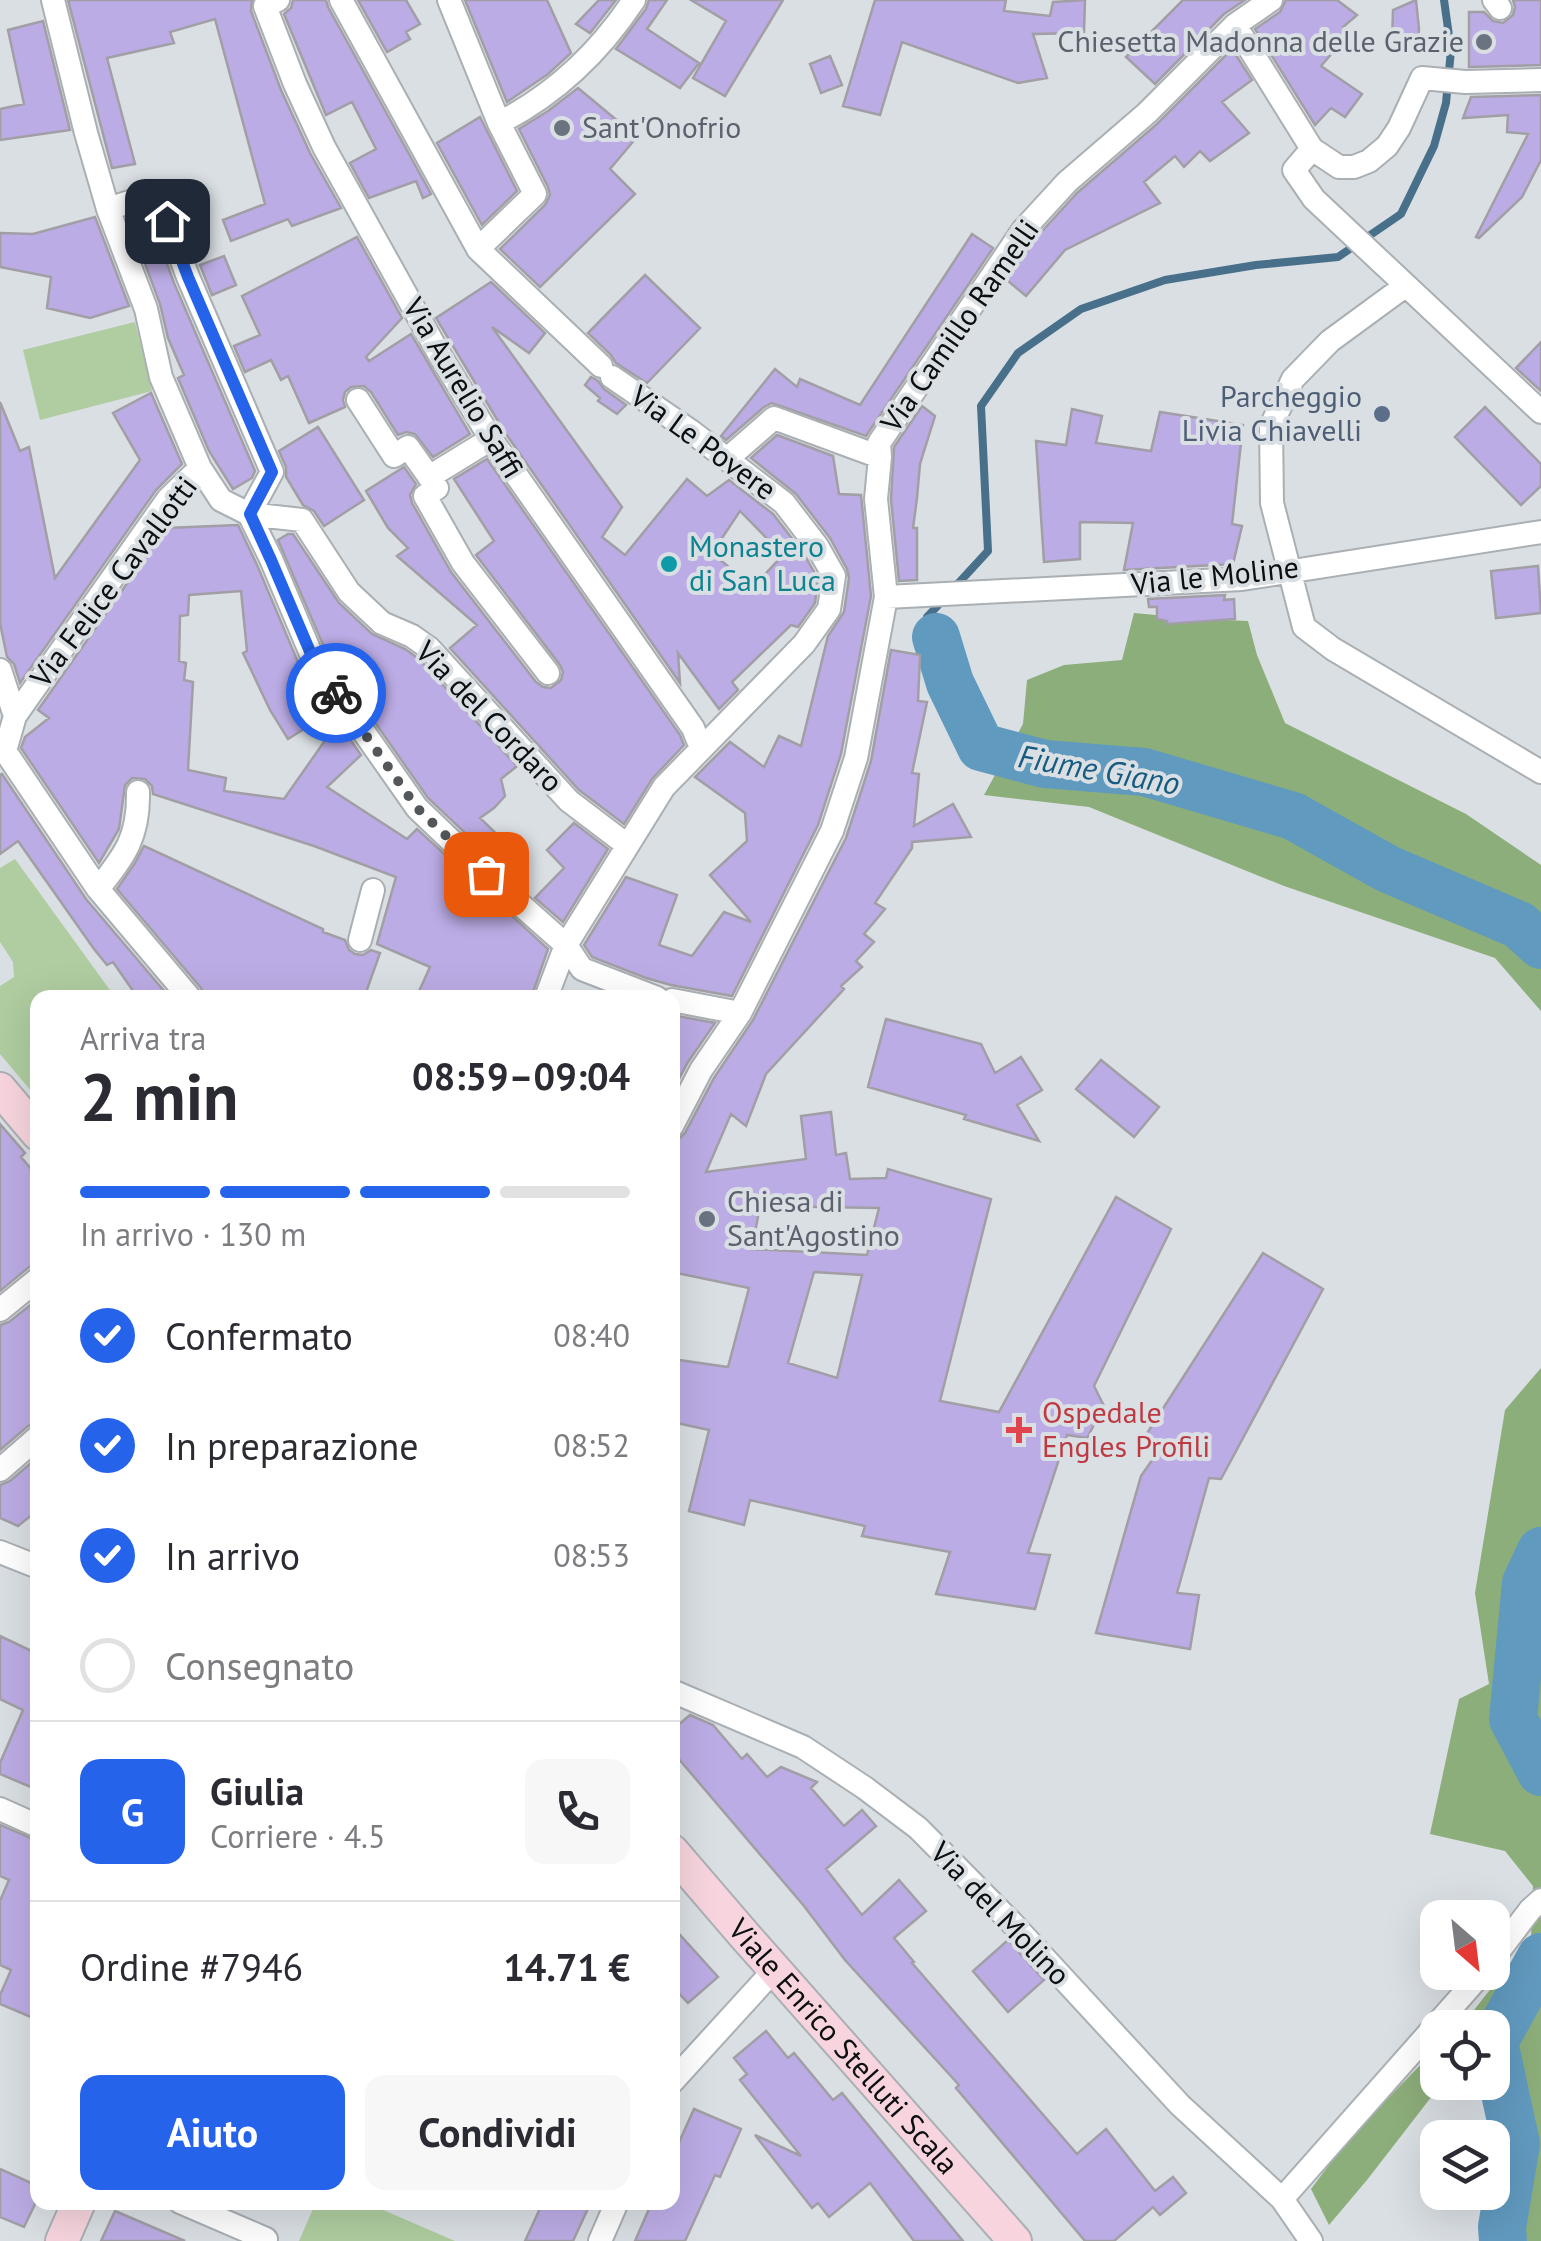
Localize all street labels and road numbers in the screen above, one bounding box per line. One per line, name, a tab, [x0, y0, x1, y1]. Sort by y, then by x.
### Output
street label: Via Camillo Ramelli	[870, 211, 1047, 440]
street label: Via Aurelio Saffi	[395, 289, 533, 485]
street label: Via Le Povere	[622, 375, 785, 508]
street label: Via Felice Cavallotti	[20, 468, 205, 695]
street label: Via le Moline	[1128, 546, 1301, 603]
street label: Via del Cordaro	[407, 631, 572, 800]
street label: Via del Molino	[922, 1832, 1079, 1993]
street label: Viale Enrico Stelluti Scala	[720, 1909, 968, 2182]

